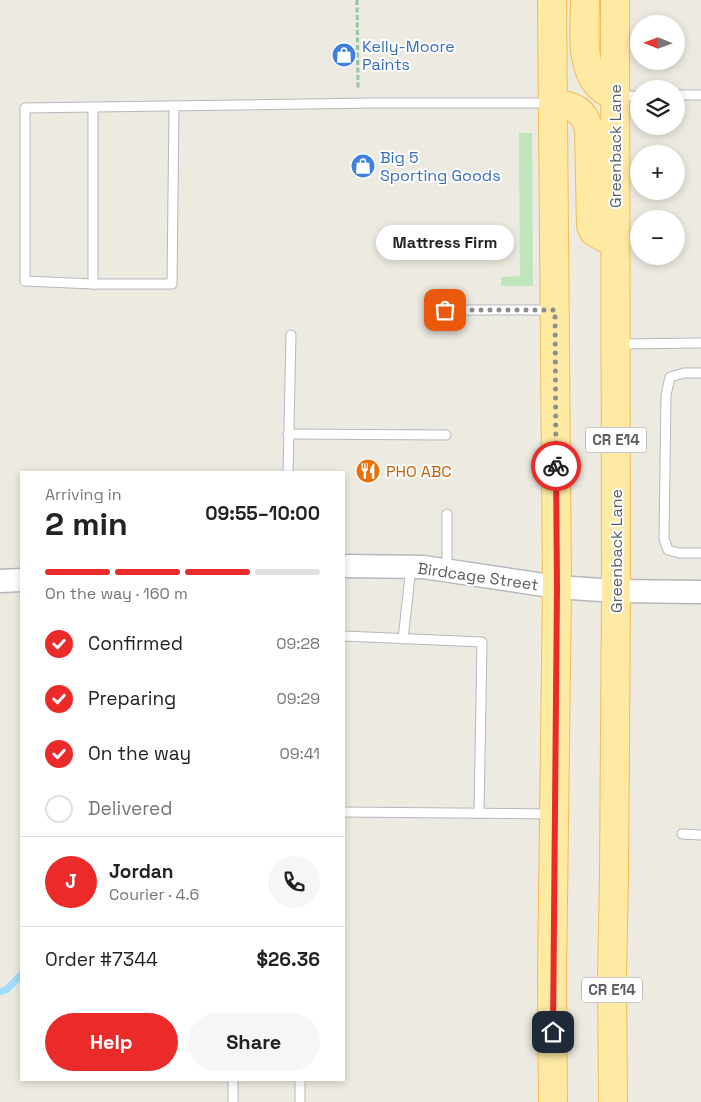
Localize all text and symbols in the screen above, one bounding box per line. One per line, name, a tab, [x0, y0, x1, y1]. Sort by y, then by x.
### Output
north arrow	[630, 15, 685, 70]
map controls	[630, 15, 685, 265]
place label: Kelly-Moore Paints	[362, 36, 455, 75]
shop icon: Kelly-Moore Paints	[331, 42, 357, 68]
button: layers	[630, 80, 685, 135]
street label: Greenback Lane	[605, 84, 626, 208]
button: +	[630, 145, 685, 200]
place label: Big 5 Sporting Goods	[380, 147, 501, 186]
shop icon: Big 5 Sporting Goods	[350, 153, 376, 179]
button: −	[630, 210, 685, 265]
callout: Mattress Firm	[376, 225, 514, 260]
text: Mattress Firm	[393, 232, 497, 253]
pin	[424, 289, 466, 331]
icon: bag	[431, 296, 459, 324]
road number: CR E14	[586, 428, 646, 452]
courier	[531, 441, 581, 491]
icon: bike	[542, 452, 570, 480]
restaurant icon: PHO ABC	[355, 458, 381, 484]
place label: PHO ABC	[386, 461, 452, 482]
text: Arriving in	[45, 484, 122, 505]
street label: Greenback Lane	[606, 489, 627, 613]
text: 09:55–10:00	[205, 501, 320, 526]
text: 2 min	[45, 504, 128, 544]
street label: Birdcage Street	[416, 558, 540, 595]
text: On the way · 160 m	[45, 583, 188, 604]
icon: check	[45, 630, 73, 658]
text: Confirmed	[88, 631, 183, 656]
text: 09:28	[276, 633, 320, 654]
icon: check	[45, 685, 73, 713]
text: Preparing	[88, 686, 176, 711]
text: 09:29	[277, 688, 320, 709]
icon: check	[45, 740, 73, 768]
text: On the way	[88, 741, 191, 766]
text: 09:41	[280, 743, 320, 764]
text: Delivered	[88, 796, 173, 821]
button: phone	[268, 856, 320, 908]
text: Jordan	[109, 859, 174, 884]
text: J	[65, 869, 77, 894]
text: Courier · 4.6	[109, 884, 199, 905]
text: Order #7344	[45, 947, 158, 972]
text: $26.36	[257, 947, 320, 972]
road number: CR E14	[582, 978, 642, 1002]
pin	[532, 1011, 574, 1053]
button: Help	[45, 1013, 178, 1071]
button: Share	[188, 1013, 320, 1071]
icon: home	[539, 1018, 567, 1046]

